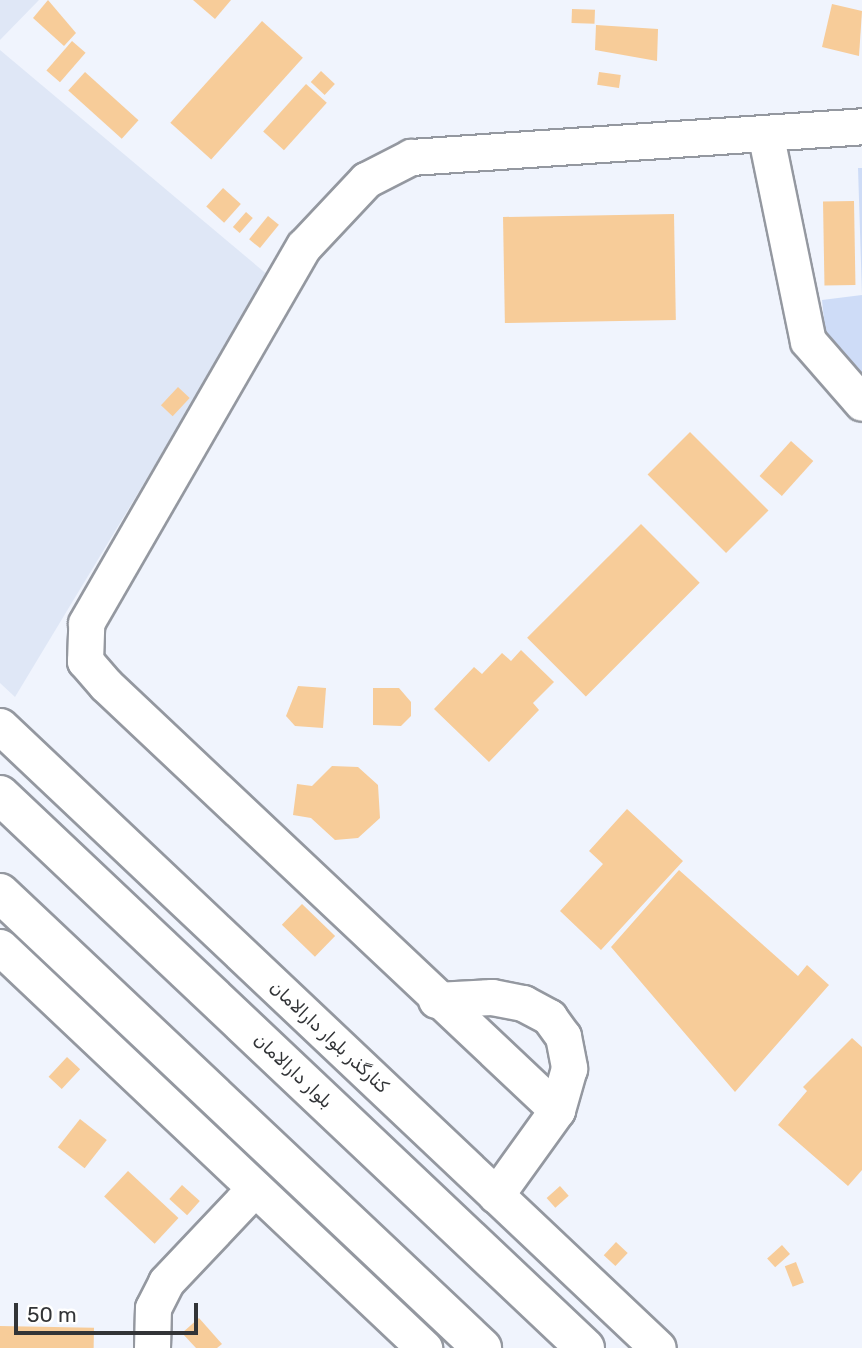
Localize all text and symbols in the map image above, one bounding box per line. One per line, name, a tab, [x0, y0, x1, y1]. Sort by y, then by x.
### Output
street label: کنارگذر بلوار دارالامان	[265, 977, 393, 1097]
street label: بلوار دارالامان	[249, 1029, 337, 1113]
scale bar	[18, 1288, 201, 1332]
text: 50 m	[27, 1302, 77, 1327]

